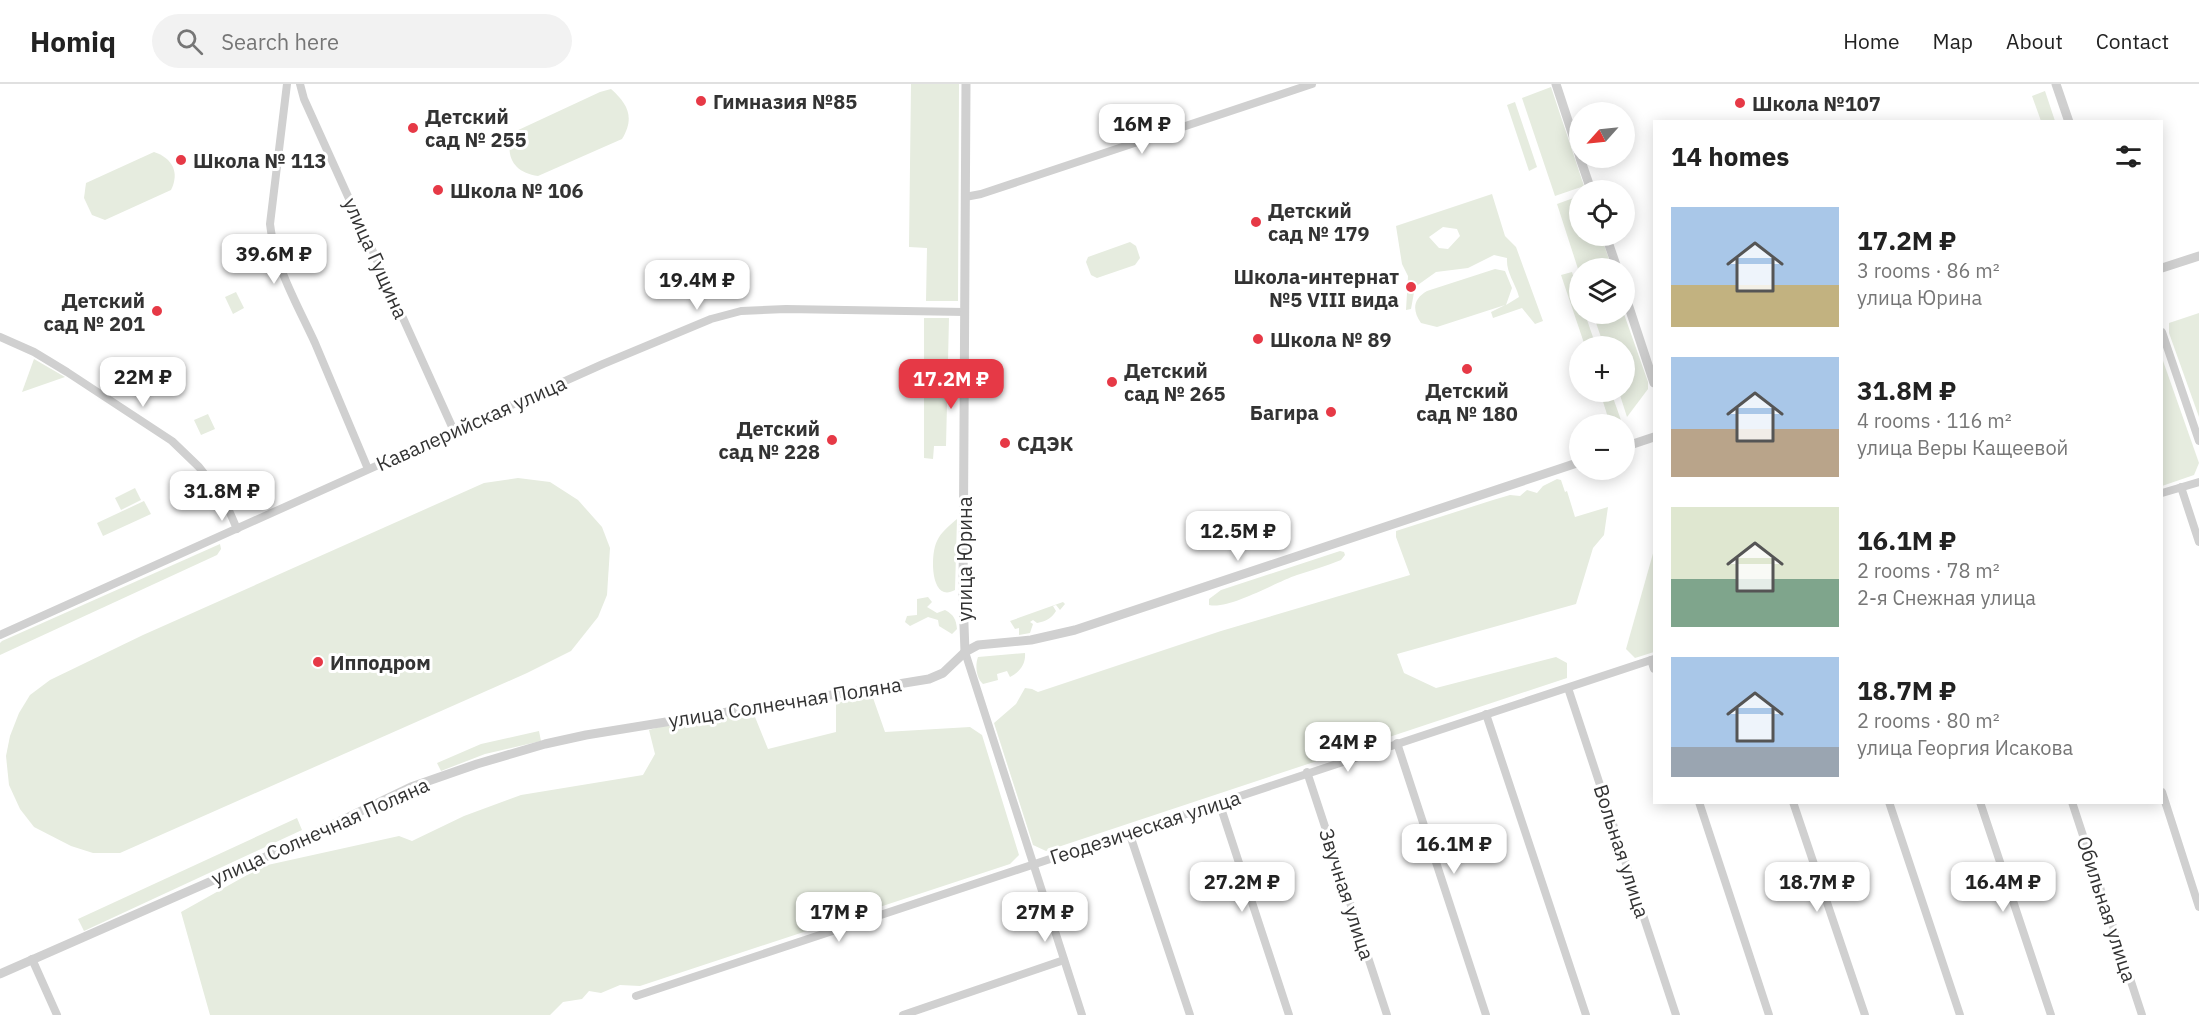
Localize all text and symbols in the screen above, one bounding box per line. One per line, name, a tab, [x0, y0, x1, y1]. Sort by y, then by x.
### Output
search box	[152, 14, 572, 68]
text: Homiq	[30, 23, 116, 60]
icon: search	[173, 25, 206, 58]
text: Search here	[221, 27, 339, 56]
text: Home	[1843, 27, 1900, 55]
text: Map	[1933, 27, 1973, 55]
text: About	[2006, 27, 2063, 55]
text: Contact	[2096, 27, 2169, 55]
place label: Гимназия №85	[713, 88, 857, 115]
place label: Школа №107	[1752, 90, 1881, 117]
marker: Гимназия №85	[694, 94, 708, 108]
marker: Школа №107	[1733, 96, 1747, 110]
north arrow	[1569, 102, 1635, 168]
map controls	[1569, 102, 1635, 480]
place label: Детский сад № 255	[425, 103, 527, 153]
pin: 16M ₽	[1100, 104, 1184, 155]
text: 16M ₽	[1113, 110, 1171, 137]
marker: Детский сад № 255	[406, 121, 420, 135]
text: 14 homes	[1671, 139, 1789, 173]
icon: filters	[2112, 140, 2145, 173]
place label: Школа № 113	[193, 147, 327, 174]
marker: Школа № 113	[174, 153, 188, 167]
place label: Школа № 106	[450, 177, 584, 204]
button: locate	[1569, 180, 1635, 246]
marker: Школа № 106	[431, 183, 445, 197]
street label: улица Гущина	[337, 193, 415, 323]
place label: Детский сад № 179	[1268, 197, 1370, 247]
marker: Детский сад № 179	[1249, 215, 1263, 229]
text: 17.2M ₽	[1857, 223, 1956, 257]
icon: home	[1719, 231, 1791, 303]
pin: 39.6M ₽	[219, 234, 329, 285]
text: 39.6M ₽	[236, 240, 312, 267]
text: 3 rooms · 86 m²	[1857, 257, 2000, 284]
button: layers	[1569, 258, 1635, 324]
pin: 19.4M ₽	[642, 260, 752, 311]
place label: Школа-интернат №5 VIII вида	[1233, 263, 1399, 313]
text: 19.4M ₽	[659, 266, 735, 293]
marker: Школа-интернат №5 VIII вида	[1404, 280, 1418, 294]
text: улица Юрина	[1857, 284, 1982, 311]
place label: Детский сад № 201	[43, 287, 145, 337]
marker: Детский сад № 201	[150, 304, 164, 318]
place label: Школа № 89	[1270, 326, 1392, 353]
marker: Школа № 89	[1251, 332, 1265, 346]
button: +	[1569, 336, 1635, 402]
pin: 22M ₽	[101, 357, 185, 408]
place label: Детский сад № 265	[1124, 357, 1226, 407]
pin: 17.2M ₽	[896, 359, 1006, 410]
marker: Детский сад № 180	[1460, 362, 1474, 376]
text: 22M ₽	[114, 363, 172, 390]
text: 17.2M ₽	[913, 365, 989, 392]
street label: Кавалерийская улица	[372, 369, 571, 477]
text: 31.8M ₽	[1857, 373, 1956, 407]
marker: Детский сад № 265	[1105, 375, 1119, 389]
place label: Детский сад № 180	[1416, 377, 1518, 427]
icon: home	[1719, 381, 1791, 453]
place label: Багира	[1250, 399, 1319, 426]
marker: Багира	[1324, 405, 1338, 419]
text: 4 rooms · 116 m²	[1857, 407, 2012, 434]
button: −	[1569, 414, 1635, 480]
place label: Детский сад № 228	[718, 415, 820, 465]
place label: СДЭК	[1017, 430, 1073, 457]
marker: Детский сад № 228	[825, 433, 839, 447]
text: улица Веры Кащеевой	[1857, 434, 2068, 461]
marker: СДЭК	[998, 436, 1012, 450]
pin: 31.8M ₽	[167, 471, 277, 522]
text: 31.8M ₽	[184, 477, 260, 504]
street label: улица Юрина	[951, 496, 978, 622]
pin: 12.5M ₽	[1183, 511, 1293, 562]
text: 12.5M ₽	[1200, 517, 1276, 544]
text: 16.1M ₽	[1857, 523, 1956, 557]
icon: home	[1719, 531, 1791, 603]
text: 2 rooms · 78 m²	[1857, 557, 2000, 584]
text: 2-я Снежная улица	[1857, 584, 2036, 611]
place label: Ипподром	[330, 649, 431, 676]
marker: Ипподром	[311, 655, 325, 669]
street label: улица Солнечная Поляна	[666, 670, 904, 734]
text: 18.7M ₽	[1857, 673, 1956, 707]
icon: home	[1719, 681, 1791, 753]
text: 2 rooms · 80 m²	[1857, 707, 2000, 734]
pin: 24M ₽	[1306, 722, 1390, 773]
text: 24M ₽	[1319, 728, 1377, 755]
text: улица Георгия Исакова	[1857, 734, 2073, 761]
street label: улица Солнечная Поляна	[207, 771, 433, 891]
street label: Вольная улица	[1588, 781, 1656, 922]
street label: Геодезическая улица	[1046, 783, 1244, 871]
pin: 16.1M ₽	[1399, 824, 1509, 875]
street label: Звучная улица	[1313, 825, 1381, 964]
text: 16.1M ₽	[1416, 830, 1492, 857]
street label: Обильная улица	[2071, 832, 2143, 986]
pin: 27.2M ₽	[1187, 862, 1297, 913]
pin: 18.7M ₽	[1762, 862, 1872, 913]
pin: 16.4M ₽	[1948, 862, 2058, 913]
text: 27.2M ₽	[1204, 868, 1280, 895]
text: 18.7M ₽	[1779, 868, 1855, 895]
text: 16.4M ₽	[1965, 868, 2041, 895]
pin: 17M ₽	[797, 892, 881, 943]
pin: 27M ₽	[1003, 892, 1087, 943]
text: 17M ₽	[810, 898, 868, 925]
text: 27M ₽	[1016, 898, 1074, 925]

